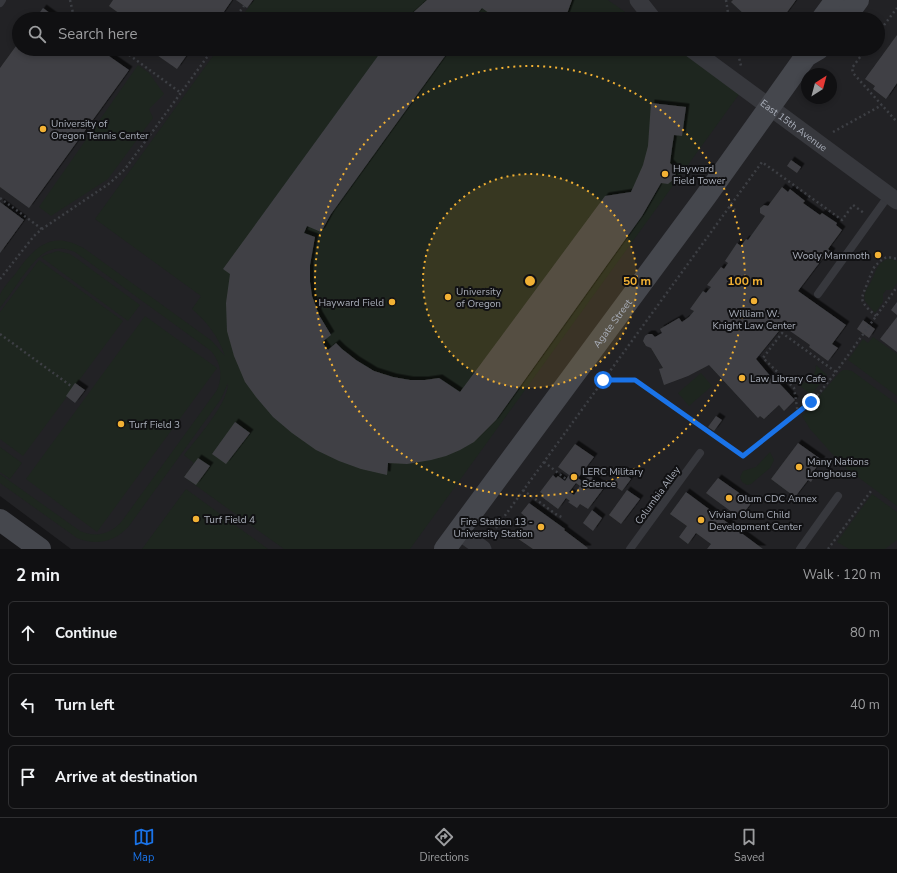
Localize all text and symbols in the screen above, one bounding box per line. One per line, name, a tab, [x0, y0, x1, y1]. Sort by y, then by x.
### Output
search box	[12, 12, 885, 56]
icon: search	[26, 23, 48, 45]
text: Search here	[58, 24, 138, 44]
north arrow	[801, 68, 837, 104]
street label: East 15th Avenue	[757, 96, 830, 155]
place label: University of Oregon Tennis Center	[51, 117, 149, 143]
marker: University of Oregon Tennis Center	[38, 124, 48, 134]
place label: Hayward Field Tower	[673, 162, 726, 188]
marker: Hayward Field Tower	[660, 169, 670, 179]
place label: Wooly Mammoth	[792, 249, 870, 263]
marker: Wooly Mammoth	[873, 250, 883, 260]
text: 50 m	[623, 273, 651, 289]
text: 100 m	[727, 273, 763, 289]
centre of rings	[523, 274, 537, 288]
place label: University of Oregon	[456, 285, 502, 311]
marker: University of Oregon	[443, 292, 453, 302]
place label: Hayward Field	[318, 296, 384, 310]
street label: Agate Street	[590, 296, 636, 351]
marker: William W. Knight Law Center	[749, 296, 759, 306]
marker: Hayward Field	[387, 297, 397, 307]
place label: William W. Knight Law Center	[712, 307, 796, 333]
route start	[594, 371, 612, 389]
place label: Law Library Cafe	[750, 372, 826, 386]
marker: Law Library Cafe	[737, 373, 747, 383]
route end	[802, 393, 820, 411]
place label: Turf Field 3	[129, 418, 180, 432]
marker: Turf Field 3	[116, 419, 126, 429]
place label: Many Nations Longhouse	[807, 455, 869, 481]
marker: Many Nations Longhouse	[794, 462, 804, 472]
street label: Columbia Alley	[632, 463, 684, 527]
place label: LERC Military Science	[582, 465, 644, 491]
marker: LERC Military Science	[569, 472, 579, 482]
place label: Olum CDC Annex	[737, 492, 818, 506]
marker: Olum CDC Annex	[724, 493, 734, 503]
place label: Vivian Olum Child Development Center	[708, 508, 802, 534]
place label: Turf Field 4	[204, 513, 255, 527]
marker: Turf Field 4	[191, 514, 201, 524]
place label: Fire Station 13 - University Station	[453, 515, 533, 541]
marker: Vivian Olum Child Development Center	[696, 515, 706, 525]
marker: Fire Station 13 - University Station	[536, 522, 546, 532]
text: 2 min	[16, 564, 60, 587]
text: Walk · 120 m	[803, 566, 881, 584]
icon: ahead	[17, 622, 39, 644]
text: Continue	[55, 623, 117, 643]
text: 80 m	[850, 624, 880, 642]
icon: left	[17, 694, 39, 716]
text: Turn left	[55, 695, 114, 715]
text: 40 m	[850, 696, 880, 714]
icon: arrive	[17, 766, 39, 788]
text: Arrive at destination	[55, 767, 198, 787]
tab: Map	[133, 826, 155, 865]
tab: Directions	[420, 826, 469, 865]
tab: Saved	[734, 826, 764, 865]

